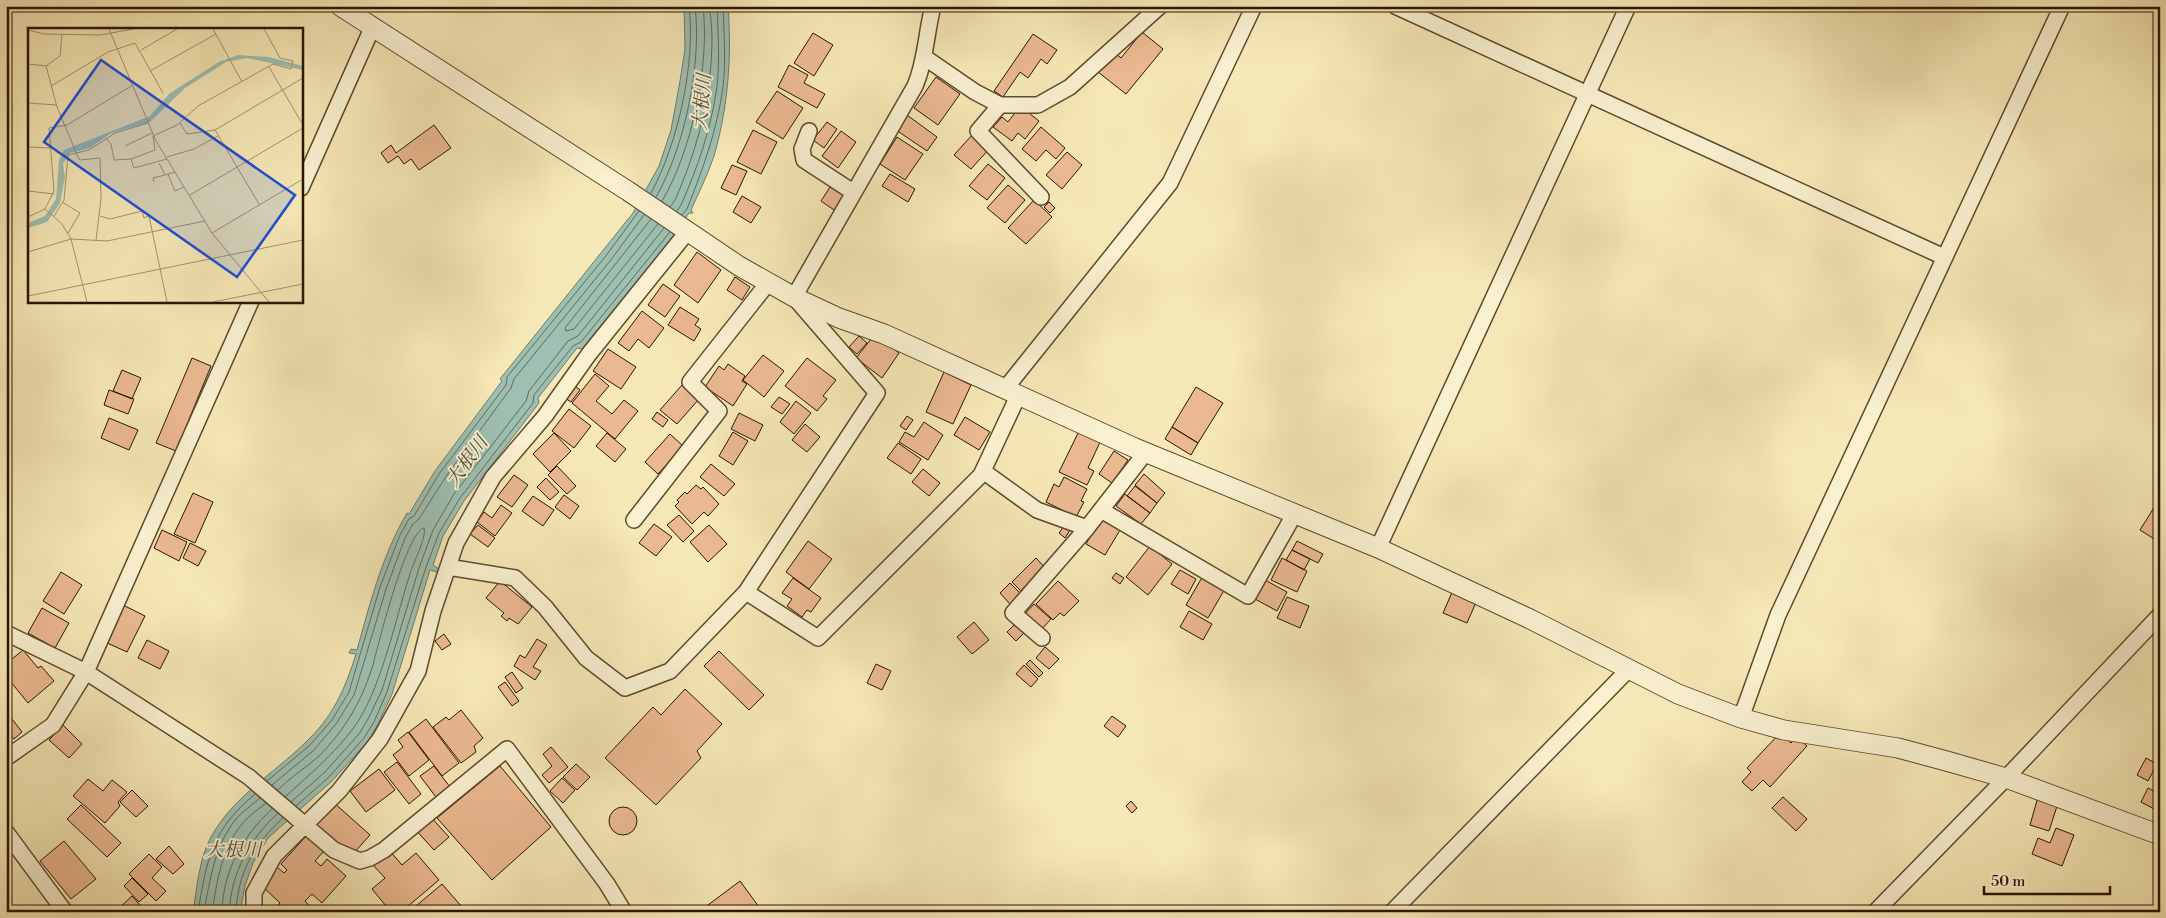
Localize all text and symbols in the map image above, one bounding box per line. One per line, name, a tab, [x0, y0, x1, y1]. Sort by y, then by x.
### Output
inset map	[28, 28, 302, 302]
water label: 大根川	[688, 71, 717, 132]
water label: 大根川	[440, 430, 494, 492]
water label: 大根川	[204, 838, 263, 862]
scale bar	[1984, 863, 2110, 895]
text: 50 m	[1991, 872, 2025, 891]

